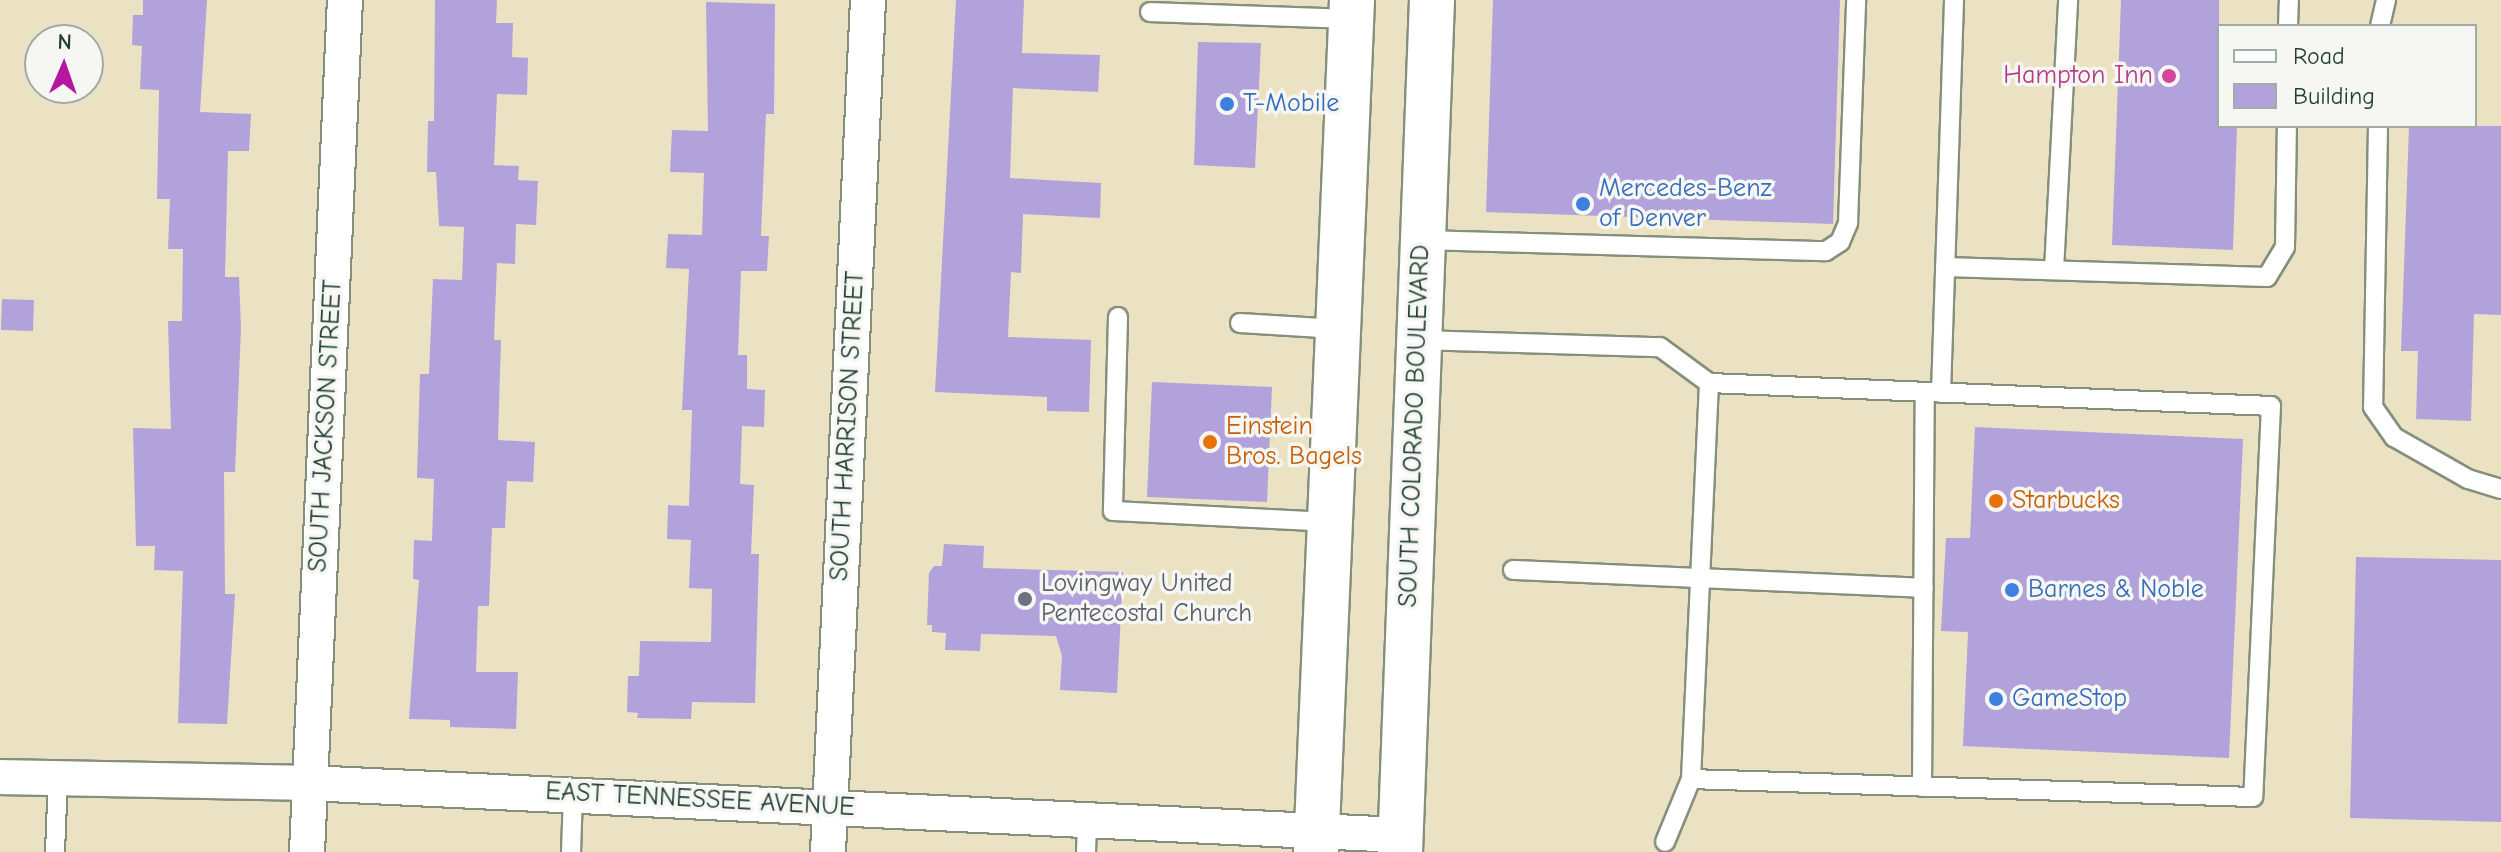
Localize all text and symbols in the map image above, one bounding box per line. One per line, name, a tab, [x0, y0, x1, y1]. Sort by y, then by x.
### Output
north arrow	[24, 24, 104, 104]
legend	[2217, 24, 2477, 128]
text: N	[57, 29, 72, 55]
text: Road	[2293, 42, 2345, 70]
place label: Hampton Inn	[2003, 60, 2153, 92]
marker: Hampton Inn	[2160, 67, 2178, 85]
text: Building	[2293, 82, 2375, 110]
place label: T-Mobile	[1243, 88, 1339, 120]
marker: T-Mobile	[1218, 95, 1236, 113]
place label: Mercedes-Benz of Denver	[1599, 173, 1772, 234]
marker: Mercedes-Benz of Denver	[1574, 195, 1592, 213]
street label: SOUTH COLORADO BOULEVARD	[1393, 244, 1437, 608]
street label: SOUTH HARRISON STREET	[824, 270, 872, 582]
street label: SOUTH JACKSON STREET	[303, 279, 349, 573]
place label: Einstein Bros. Bagels	[1226, 411, 1362, 472]
marker: Einstein Bros. Bagels	[1201, 433, 1219, 451]
place label: Starbucks	[2012, 485, 2120, 517]
marker: Starbucks	[1987, 492, 2005, 510]
place label: Lovingway United Pentecostal Church	[1041, 568, 1252, 630]
place label: Barnes & Noble	[2028, 574, 2204, 606]
marker: Barnes & Noble	[2003, 581, 2021, 599]
marker: Lovingway United Pentecostal Church	[1016, 590, 1034, 608]
place label: GameStop	[2012, 683, 2127, 715]
marker: GameStop	[1987, 690, 2005, 708]
street label: EAST TENNESSEE AVENUE	[545, 776, 855, 824]

